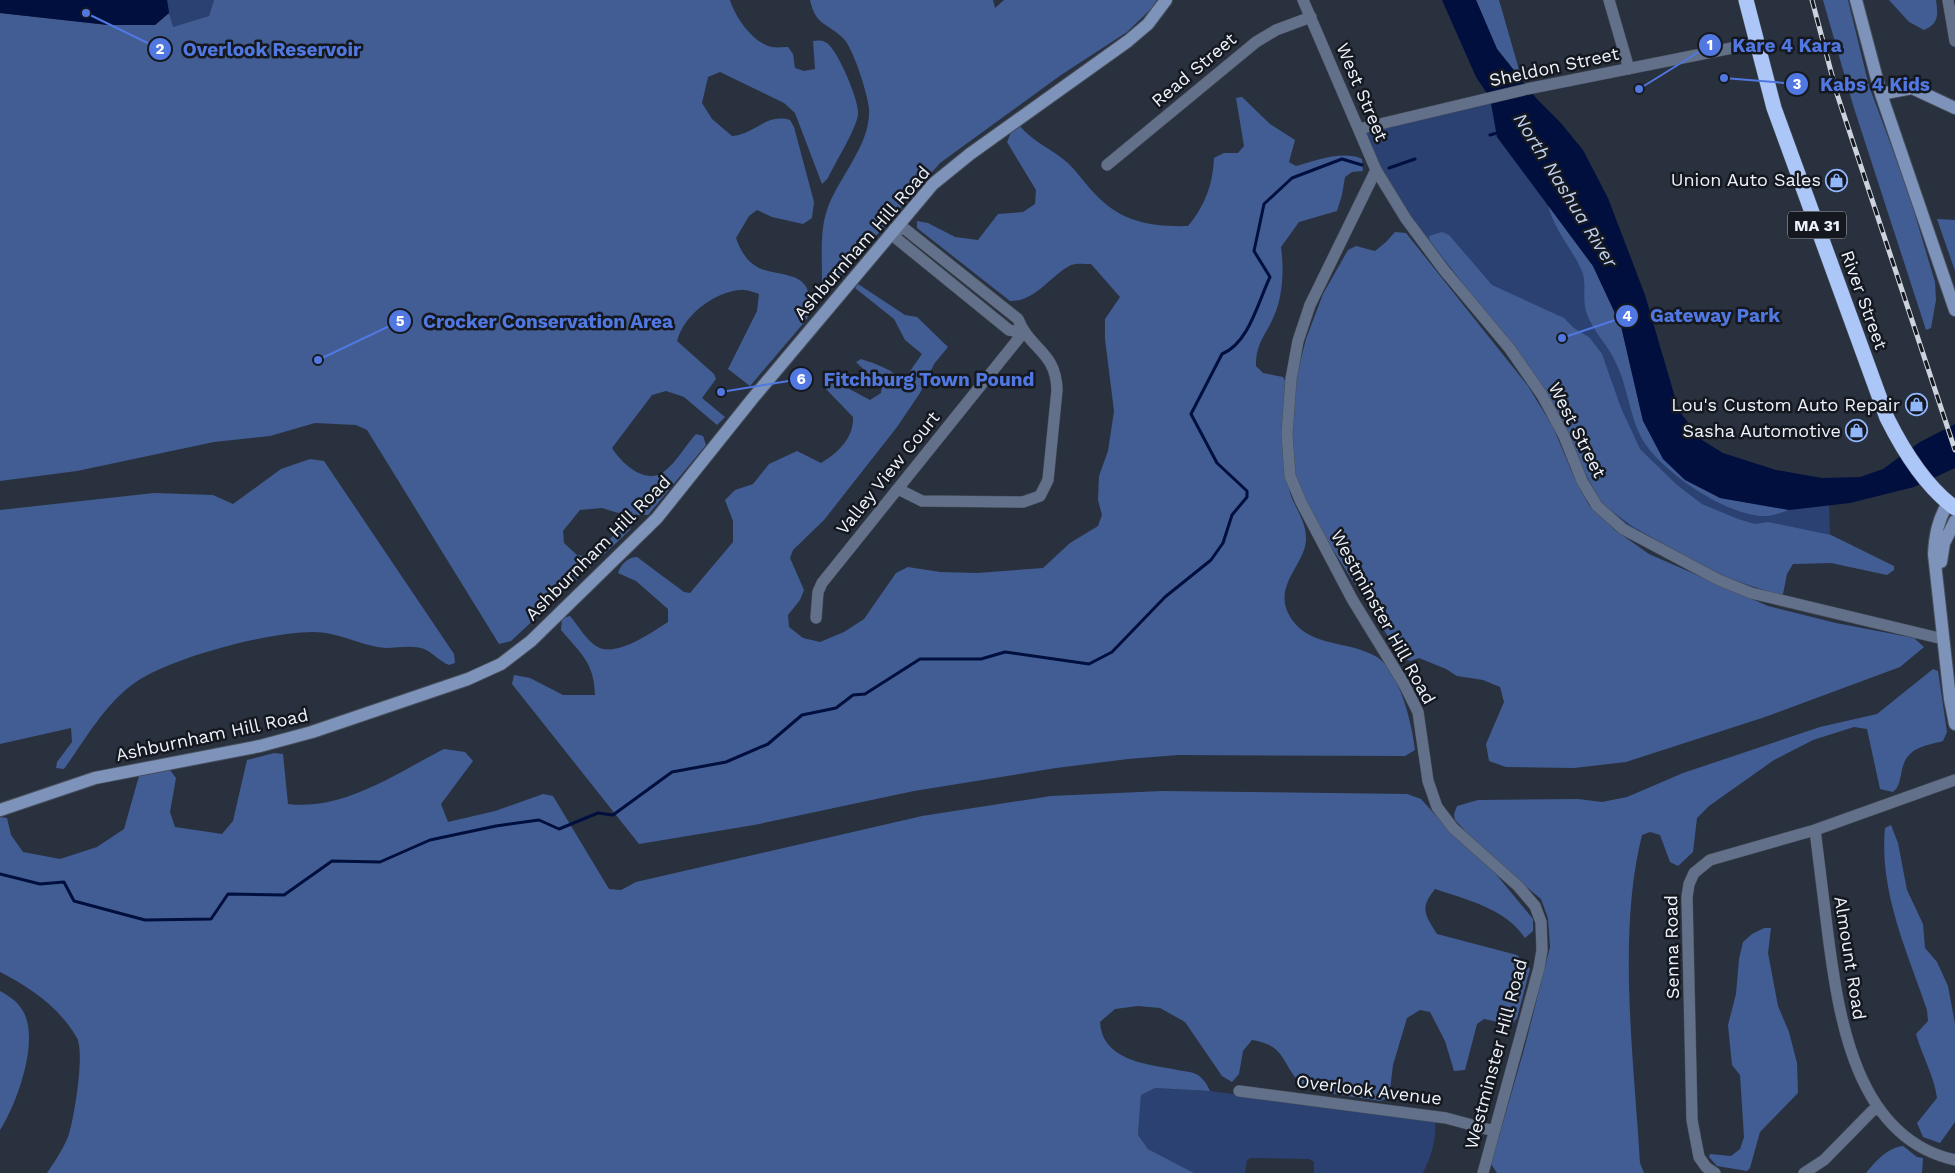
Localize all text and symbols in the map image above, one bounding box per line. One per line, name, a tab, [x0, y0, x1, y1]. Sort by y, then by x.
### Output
street label: Read Street	[1147, 28, 1241, 111]
callout: Kare 4 Kara	[1697, 28, 1852, 62]
callout: Overlook Reservoir	[147, 32, 371, 66]
text: Kare 4 Kara	[1732, 34, 1842, 57]
text: 1	[1707, 36, 1713, 54]
text: Overlook Reservoir	[183, 38, 362, 61]
text: 2	[156, 40, 165, 58]
street label: West Street	[1332, 40, 1393, 144]
street label: Sheldon Street	[1487, 42, 1621, 91]
callout: Kabs 4 Kids	[1785, 67, 1940, 101]
text: Kabs 4 Kids	[1820, 73, 1930, 96]
text: 3	[1793, 75, 1802, 93]
water label: North Nashua River	[1509, 109, 1623, 272]
street label: Ashburnham Hill Road	[789, 162, 934, 324]
shop icon: Union Auto Sales	[1825, 168, 1849, 192]
place label: Union Auto Sales	[1671, 169, 1821, 190]
road number: MA 31	[1788, 212, 1846, 238]
street label: River Street	[1837, 248, 1892, 353]
callout: Gateway Park	[1614, 299, 1790, 333]
callout: Crocker Conservation Area	[388, 304, 683, 338]
text: Gateway Park	[1650, 304, 1780, 327]
text: 4	[1622, 307, 1632, 325]
text: Crocker Conservation Area	[423, 310, 673, 333]
text: 5	[396, 312, 405, 330]
callout: Fitchburg Town Pound	[788, 362, 1044, 396]
text: Fitchburg Town Pound	[824, 368, 1034, 391]
text: 6	[796, 370, 806, 388]
street label: West Street	[1544, 378, 1611, 481]
shop icon: Lou's Custom Auto Repair	[1904, 393, 1928, 417]
place label: Lou's Custom Auto Repair	[1671, 394, 1900, 415]
street label: Valley View Court	[832, 407, 944, 538]
shop icon: Sasha Automotive	[1845, 419, 1869, 443]
place label: Sasha Automotive	[1683, 420, 1841, 441]
street label: Ashburnham Hill Road	[521, 471, 675, 625]
street label: Westminster Hill Road	[1327, 526, 1440, 708]
street label: Ashburnham Hill Road	[114, 704, 310, 765]
street label: Senna Road	[1660, 895, 1683, 999]
street label: Almount Road	[1830, 895, 1871, 1021]
street label: Westminster Hill Road	[1460, 956, 1531, 1151]
street label: Overlook Avenue	[1295, 1070, 1443, 1109]

